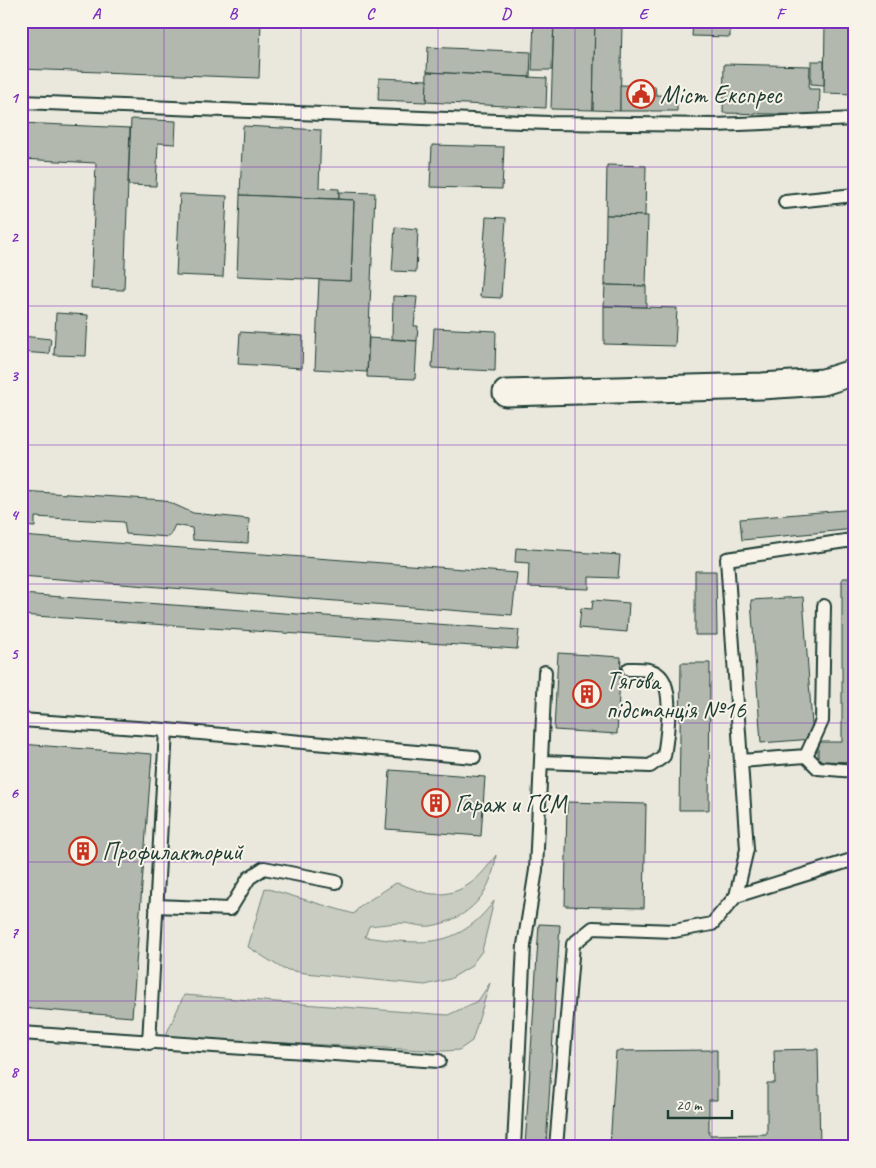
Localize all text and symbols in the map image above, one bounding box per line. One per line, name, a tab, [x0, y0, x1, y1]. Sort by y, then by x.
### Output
text: A	[92, 4, 102, 24]
text: B	[229, 4, 239, 24]
text: C	[366, 4, 376, 24]
text: D	[501, 4, 512, 24]
text: E	[639, 4, 650, 24]
text: F	[776, 4, 787, 24]
public building icon: Міст Експрес	[626, 79, 656, 109]
place label: Міст Експрес	[660, 79, 783, 111]
text: 1	[10, 88, 19, 108]
text: 2	[10, 227, 19, 247]
text: 3	[10, 366, 19, 386]
text: 4	[10, 505, 19, 525]
text: 5	[11, 644, 20, 664]
place label: Тягова пiдстанцiя №16	[606, 665, 746, 726]
building icon: Тягова пiдстанцiя №16	[572, 679, 602, 709]
text: 6	[10, 783, 19, 803]
building icon: Гараж и ГСМ	[421, 788, 451, 818]
place label: Гараж и ГСМ	[455, 788, 568, 820]
building icon: Профилакторий	[68, 836, 98, 866]
place label: Профилакторий	[102, 836, 244, 868]
text: 7	[10, 923, 19, 943]
text: 8	[10, 1062, 19, 1082]
scale bar	[668, 1088, 732, 1120]
text: 20 m	[676, 1096, 703, 1115]

